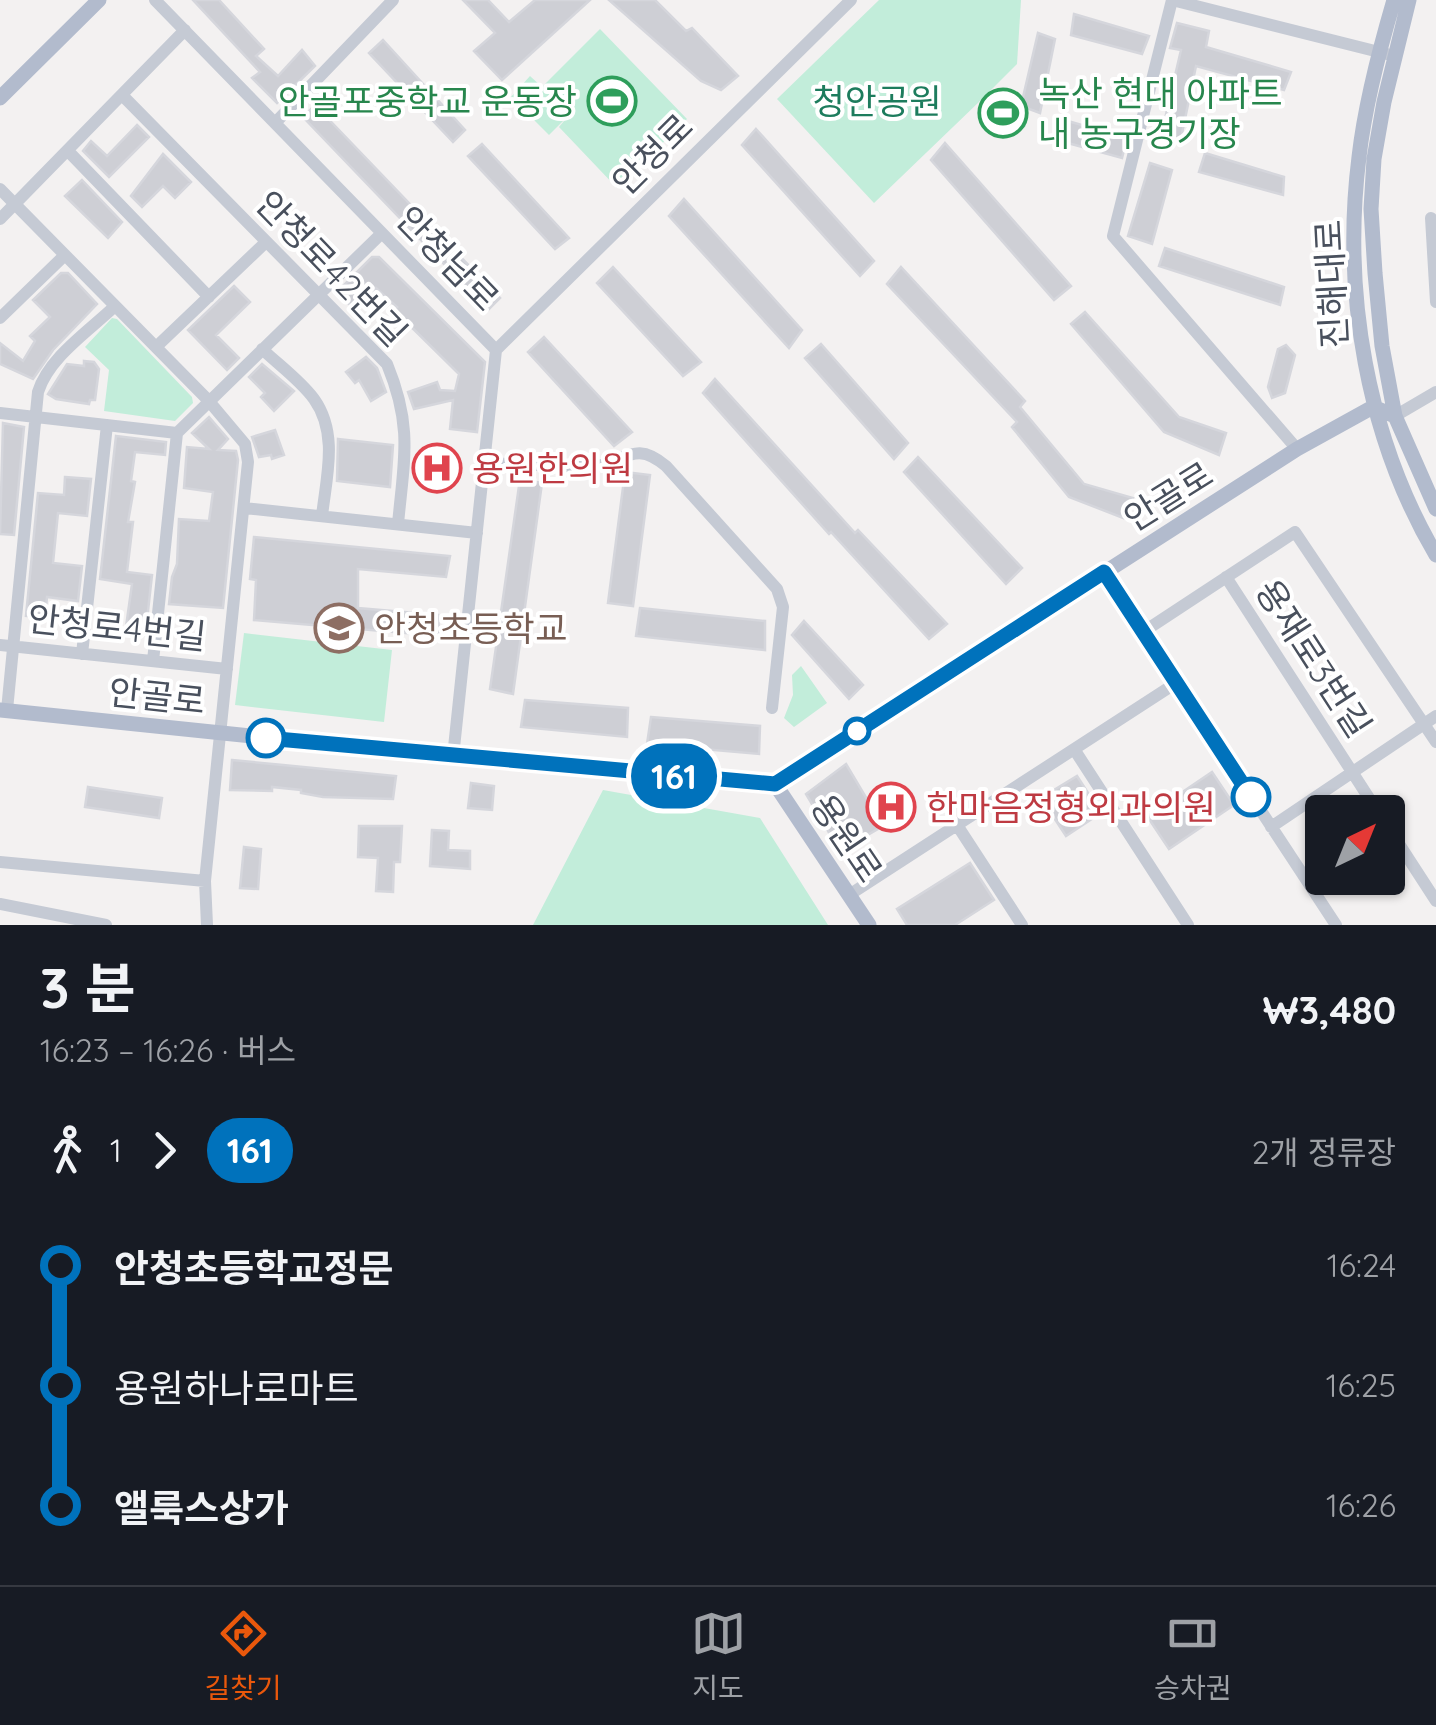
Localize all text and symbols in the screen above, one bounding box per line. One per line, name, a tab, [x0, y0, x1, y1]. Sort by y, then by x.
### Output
place label: 녹산 현대 아파트 내 농구경기장	[1038, 71, 1283, 155]
sports icon: 안골포중학교 운동장	[586, 75, 638, 127]
place label: 안골포중학교 운동장	[278, 79, 577, 123]
park label: 청안공원	[813, 79, 941, 123]
sports icon: 녹산 현대 아파트 내 농구경기장	[977, 87, 1029, 139]
street label: 안청로	[602, 104, 702, 204]
street label: 안청로42번길	[247, 181, 417, 355]
street label: 안청남로	[387, 196, 509, 320]
street label: 진해대로	[1306, 219, 1356, 349]
hospital icon: 용원한의원	[411, 442, 463, 494]
place label: 용원한의원	[472, 446, 633, 490]
street label: 안골로	[1115, 452, 1221, 540]
street label: 용재로3번길	[1247, 571, 1381, 745]
street label: 안청로4번길	[25, 596, 209, 658]
school or university icon: 안청초등학교	[313, 602, 365, 654]
place label: 안청초등학교	[374, 606, 567, 650]
street label: 안골로	[107, 669, 207, 723]
unlabelled marker	[844, 718, 870, 744]
unlabelled marker	[247, 719, 285, 757]
line badge: 161	[616, 744, 732, 808]
text: 161	[651, 754, 697, 798]
unlabelled marker	[1232, 778, 1270, 816]
hospital icon: 한마음정형외과의원	[865, 781, 917, 833]
place label: 한마음정형외과의원	[926, 785, 1216, 829]
street label: 용원로	[802, 786, 892, 890]
north arrow	[1305, 795, 1405, 895]
map controls	[1305, 795, 1405, 895]
text: 3 분	[40, 953, 136, 1022]
text: ₩3,480	[1263, 986, 1396, 1034]
text: 16:23 – 16:26 · 버스	[40, 1030, 296, 1070]
icon: walk	[40, 1123, 95, 1178]
icon: forward	[137, 1123, 192, 1178]
text: 161	[227, 1128, 273, 1172]
text: 1	[110, 1130, 122, 1170]
text: 2개 정류장	[1252, 1132, 1396, 1172]
text: 안청초등학교정문	[114, 1244, 394, 1292]
text: 16:24	[1327, 1245, 1396, 1285]
text: 용원하나로마트	[114, 1364, 359, 1412]
text: 16:25	[1326, 1365, 1396, 1405]
text: 앨룩스상가	[114, 1484, 289, 1532]
text: 16:26	[1326, 1485, 1396, 1525]
tab: 길찾기	[204, 1606, 282, 1706]
tab: 지도	[691, 1606, 746, 1706]
tab: 승차권	[1154, 1606, 1232, 1706]

